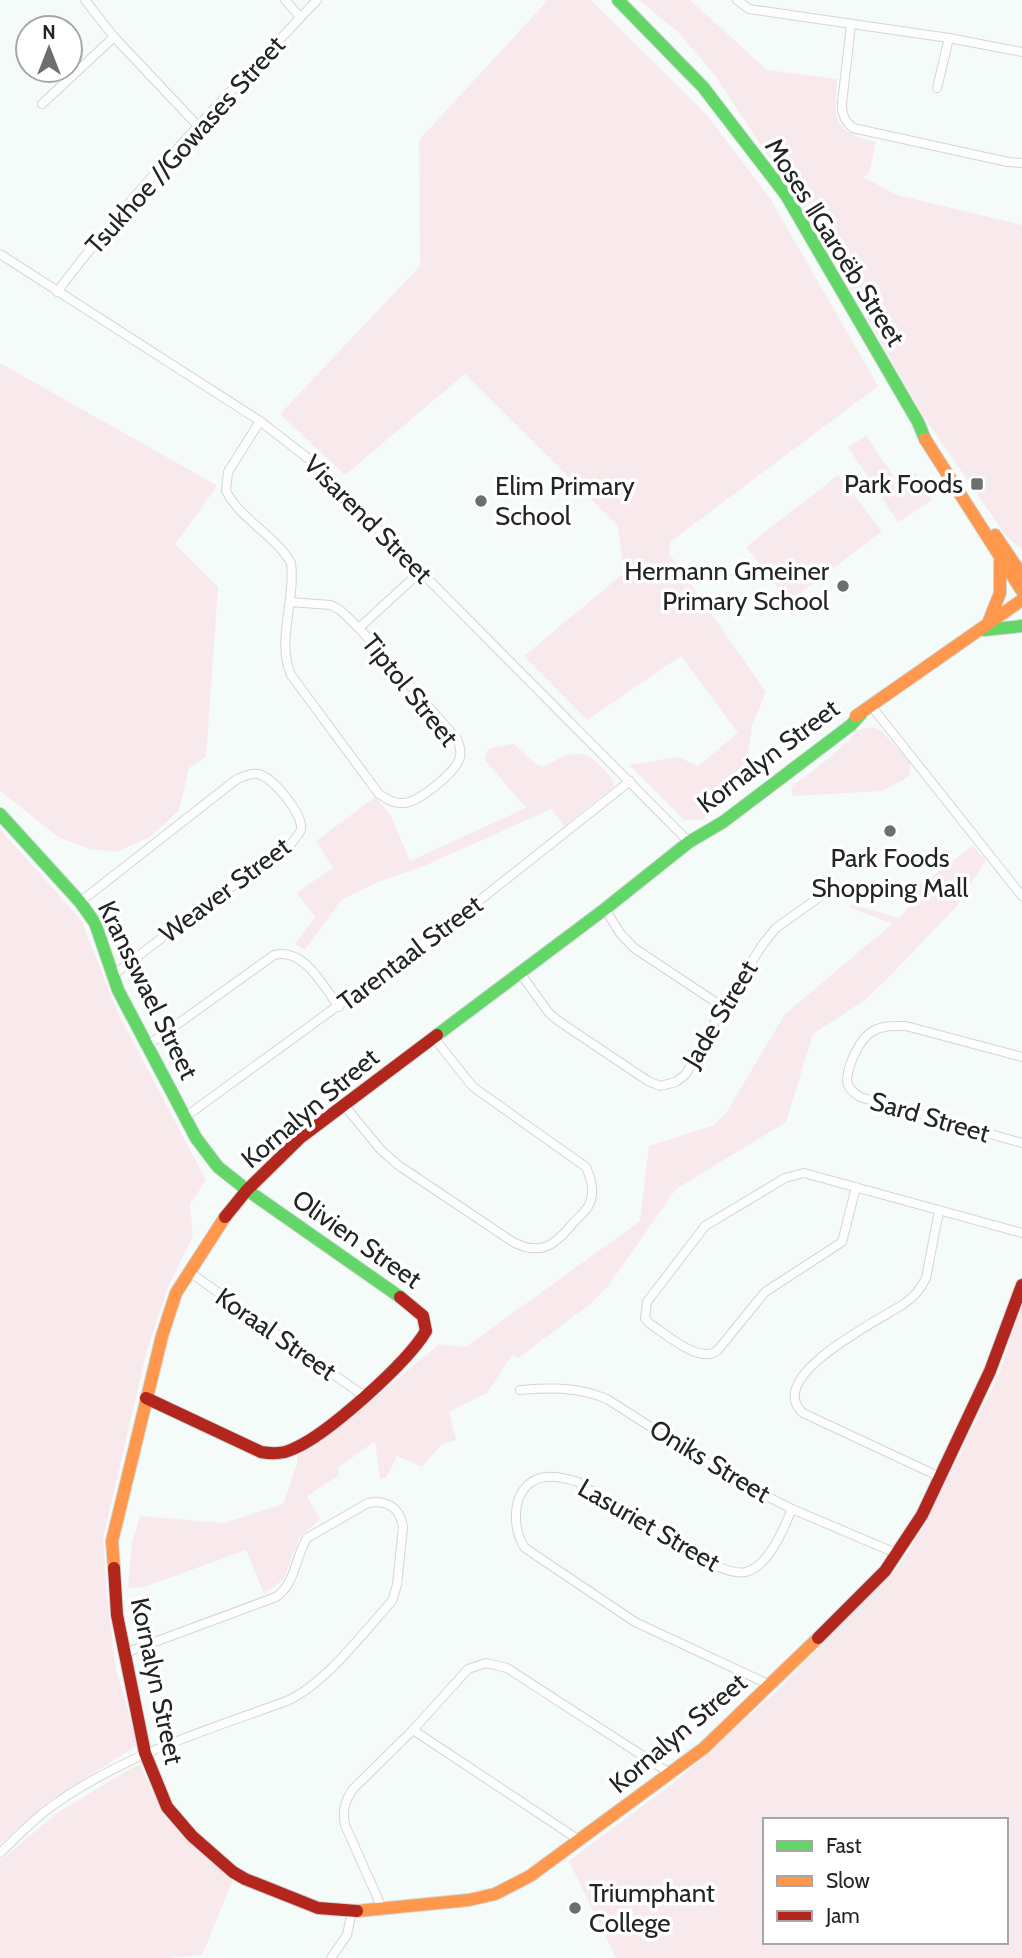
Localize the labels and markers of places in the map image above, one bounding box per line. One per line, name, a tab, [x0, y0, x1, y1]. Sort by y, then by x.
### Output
place label: Park Foods	[844, 468, 963, 500]
place label: Elim Primary School	[495, 470, 635, 532]
marker: Park Foods	[969, 476, 985, 492]
marker: Elim Primary School	[473, 493, 489, 509]
place label: Hermann Gmeiner Primary School	[624, 555, 830, 617]
marker: Hermann Gmeiner Primary School	[835, 578, 851, 594]
marker: Park Foods Shopping Mall	[882, 823, 898, 839]
place label: Park Foods Shopping Mall	[812, 842, 968, 904]
place label: Triumphant College	[589, 1877, 715, 1939]
marker: Triumphant College	[567, 1900, 583, 1916]

